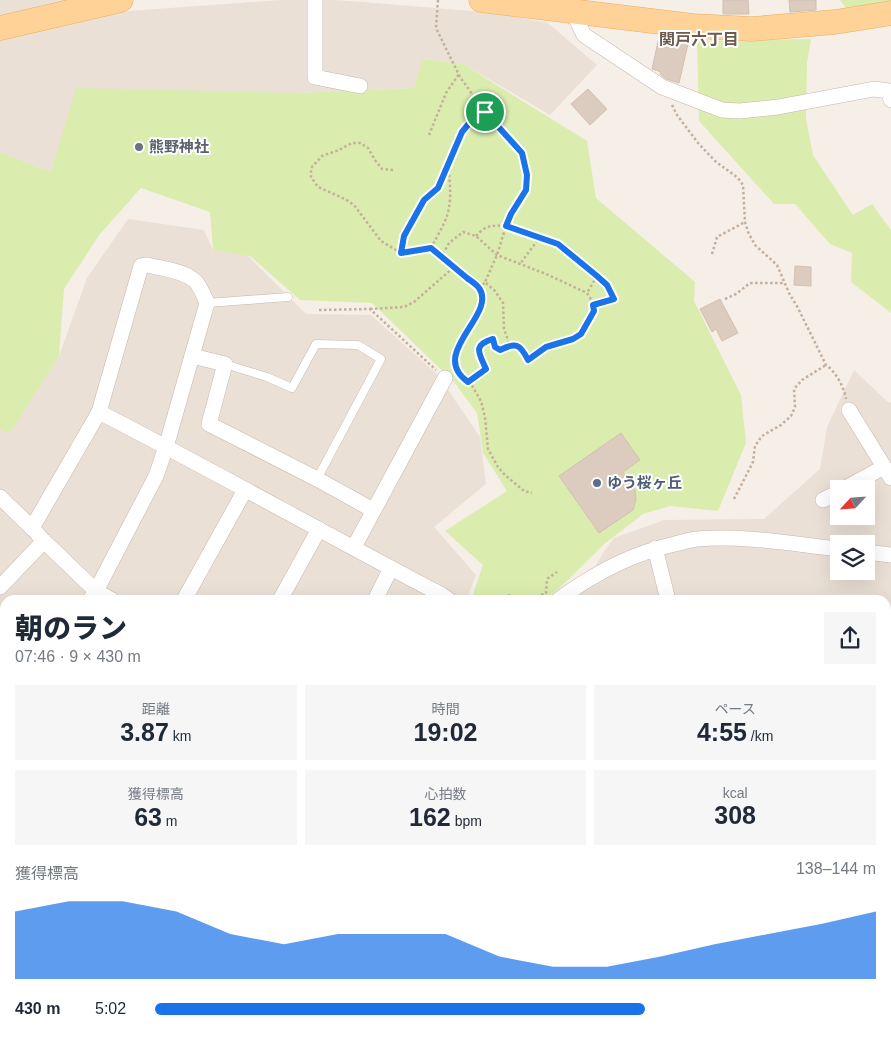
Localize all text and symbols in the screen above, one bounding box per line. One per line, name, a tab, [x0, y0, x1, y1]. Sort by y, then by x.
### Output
district label: 関戸六丁目	[659, 31, 739, 48]
pin	[464, 91, 506, 133]
icon: arrive	[471, 98, 499, 126]
place label: 熊野神社	[149, 138, 209, 155]
marker: 熊野神社	[133, 141, 145, 153]
place label: ゆう桜ヶ丘	[607, 474, 682, 491]
marker: ゆう桜ヶ丘	[591, 477, 603, 489]
north arrow	[830, 480, 875, 525]
map controls	[830, 480, 875, 580]
button: layers	[830, 535, 875, 580]
button: share	[824, 612, 876, 664]
text: 朝のラン	[15, 613, 127, 644]
text: 07:46 · 9 × 430 m	[15, 648, 141, 665]
text: 距離	[142, 701, 170, 717]
text: 時間	[431, 701, 459, 717]
text: ペース	[715, 701, 756, 717]
text: 3.87	[120, 718, 169, 746]
text: 19:02	[414, 718, 477, 746]
text: 4:55	[697, 718, 747, 746]
text: km	[169, 728, 191, 744]
text: /km	[747, 728, 773, 744]
text: kcal	[723, 785, 748, 801]
text: 獲得標高	[128, 786, 184, 802]
text: 心拍数	[424, 786, 466, 802]
text: 308	[714, 801, 756, 829]
text: 63	[134, 803, 162, 831]
text: 162	[409, 803, 451, 831]
text: m	[162, 813, 178, 829]
text: bpm	[451, 813, 482, 829]
text: 138–144 m	[796, 860, 876, 877]
text: 獲得標高	[15, 865, 79, 882]
text: 430 m	[15, 1000, 60, 1017]
text: 5:02	[95, 1000, 126, 1017]

